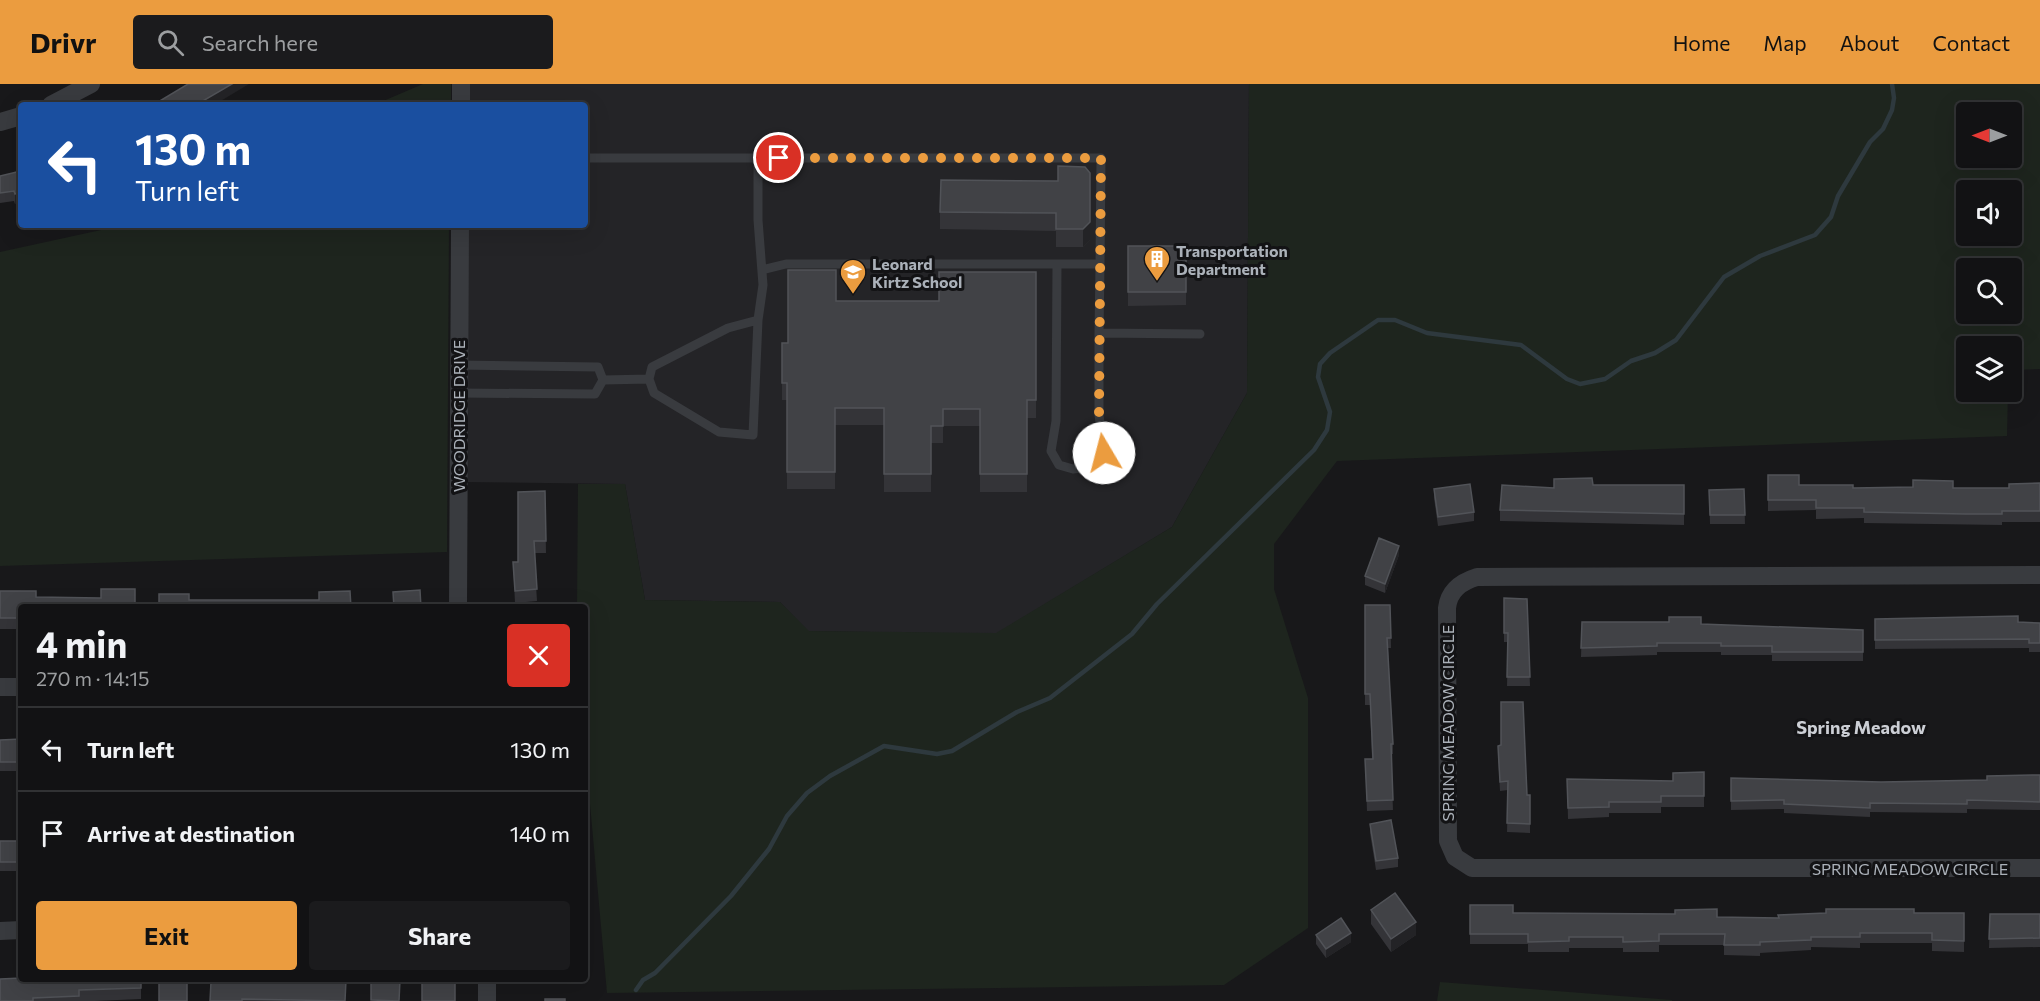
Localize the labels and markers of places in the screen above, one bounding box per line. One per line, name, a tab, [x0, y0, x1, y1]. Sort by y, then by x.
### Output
pin	[753, 132, 804, 183]
place label: Transportation Department	[1176, 241, 1288, 278]
building icon: Transportation Department	[1142, 244, 1172, 282]
place label: Leonard Kirtz School	[872, 254, 962, 291]
school or university icon: Leonard Kirtz School	[838, 257, 868, 295]

